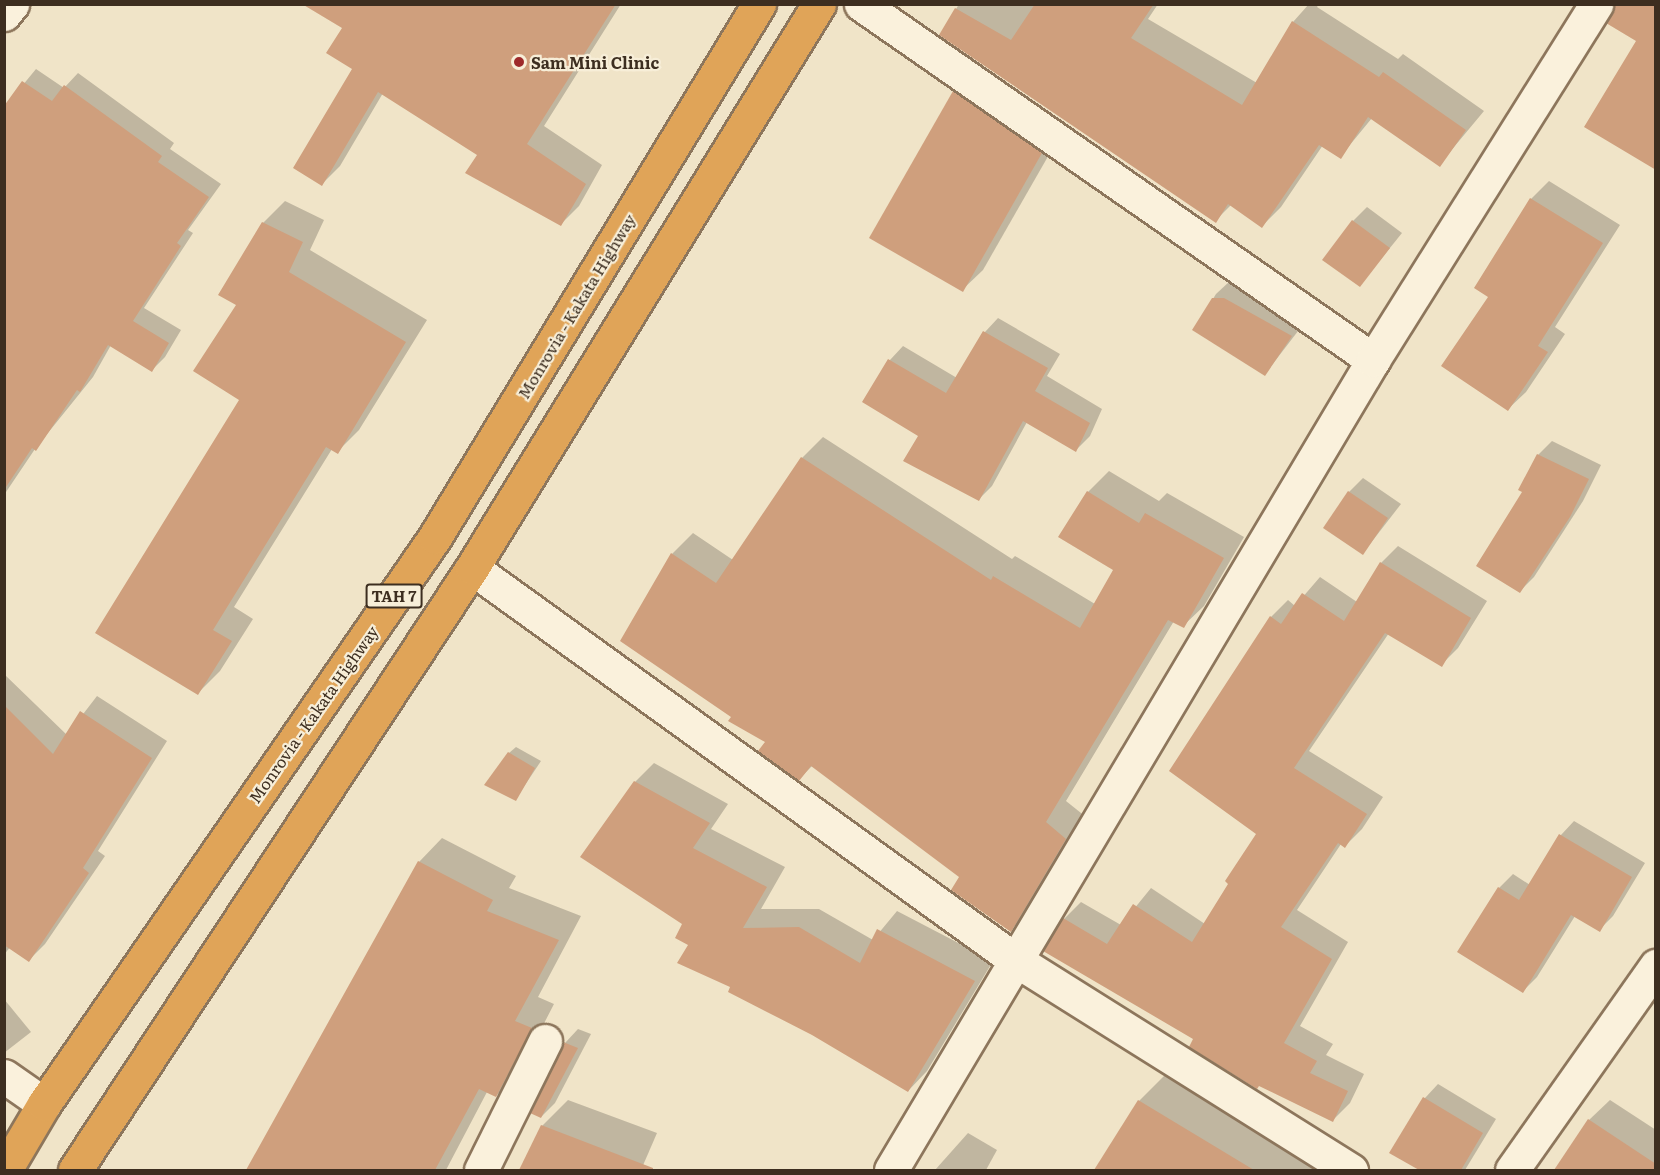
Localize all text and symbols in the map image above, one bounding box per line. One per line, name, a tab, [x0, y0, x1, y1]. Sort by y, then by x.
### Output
place label: Sam Mini Clinic	[531, 52, 659, 72]
marker: Sam Mini Clinic	[512, 55, 526, 69]
street label: Monrovia - Kakata Highway	[513, 210, 639, 402]
road number: TAH 7	[366, 584, 422, 608]
street label: Monrovia - Kakata Highway	[244, 622, 382, 806]

